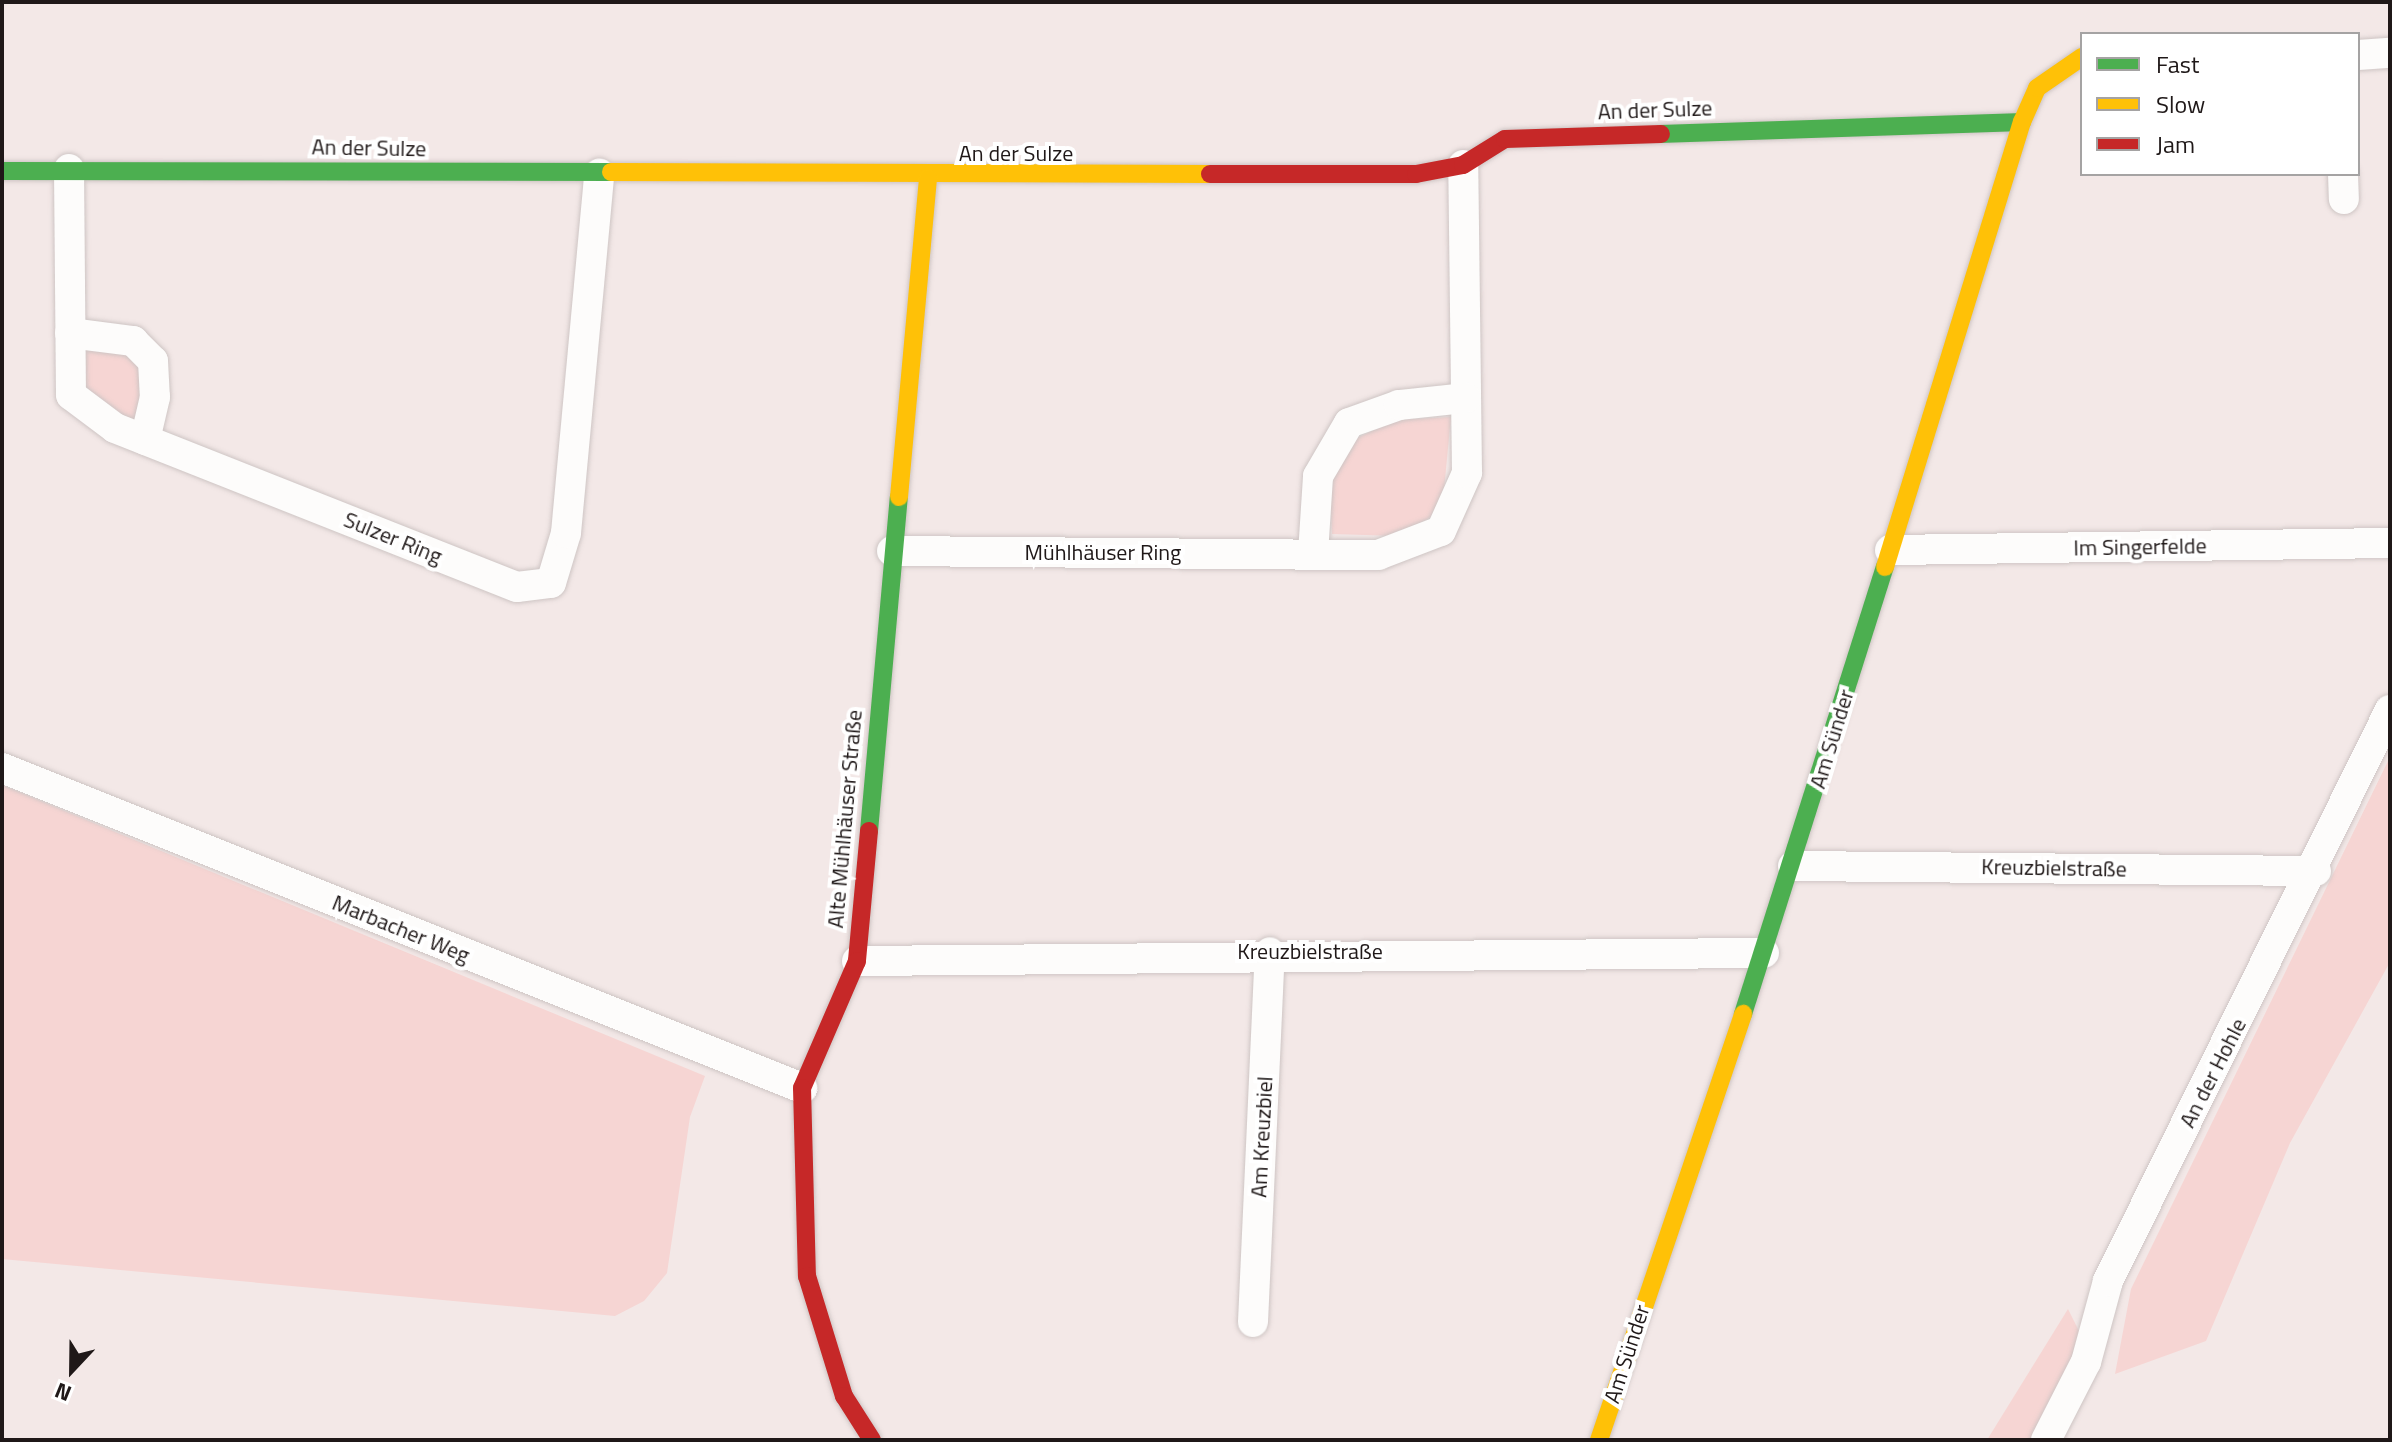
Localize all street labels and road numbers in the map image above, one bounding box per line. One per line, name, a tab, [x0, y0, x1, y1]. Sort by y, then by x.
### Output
street label: An der Sulze	[1597, 95, 1713, 125]
street label: An der Sulze	[311, 134, 427, 162]
street label: An der Sulze	[959, 141, 1073, 167]
street label: Sulzer Ring	[340, 506, 446, 570]
street label: Im Singerfelde	[2073, 533, 2207, 561]
street label: Mühlhäuser Ring	[1025, 540, 1181, 566]
street label: Am Sünder	[1804, 686, 1860, 792]
street label: Alte Mühlhäuser Straße	[822, 709, 868, 929]
street label: Kreuzbielstraße	[1981, 854, 2127, 882]
street label: Marbacher Weg	[328, 889, 474, 969]
street label: Kreuzbielstraße	[1237, 939, 1383, 965]
street label: An der Hohle	[2174, 1014, 2252, 1132]
street label: Am Kreuzbiel	[1246, 1076, 1278, 1198]
street label: Am Sünder	[1599, 1301, 1655, 1407]

